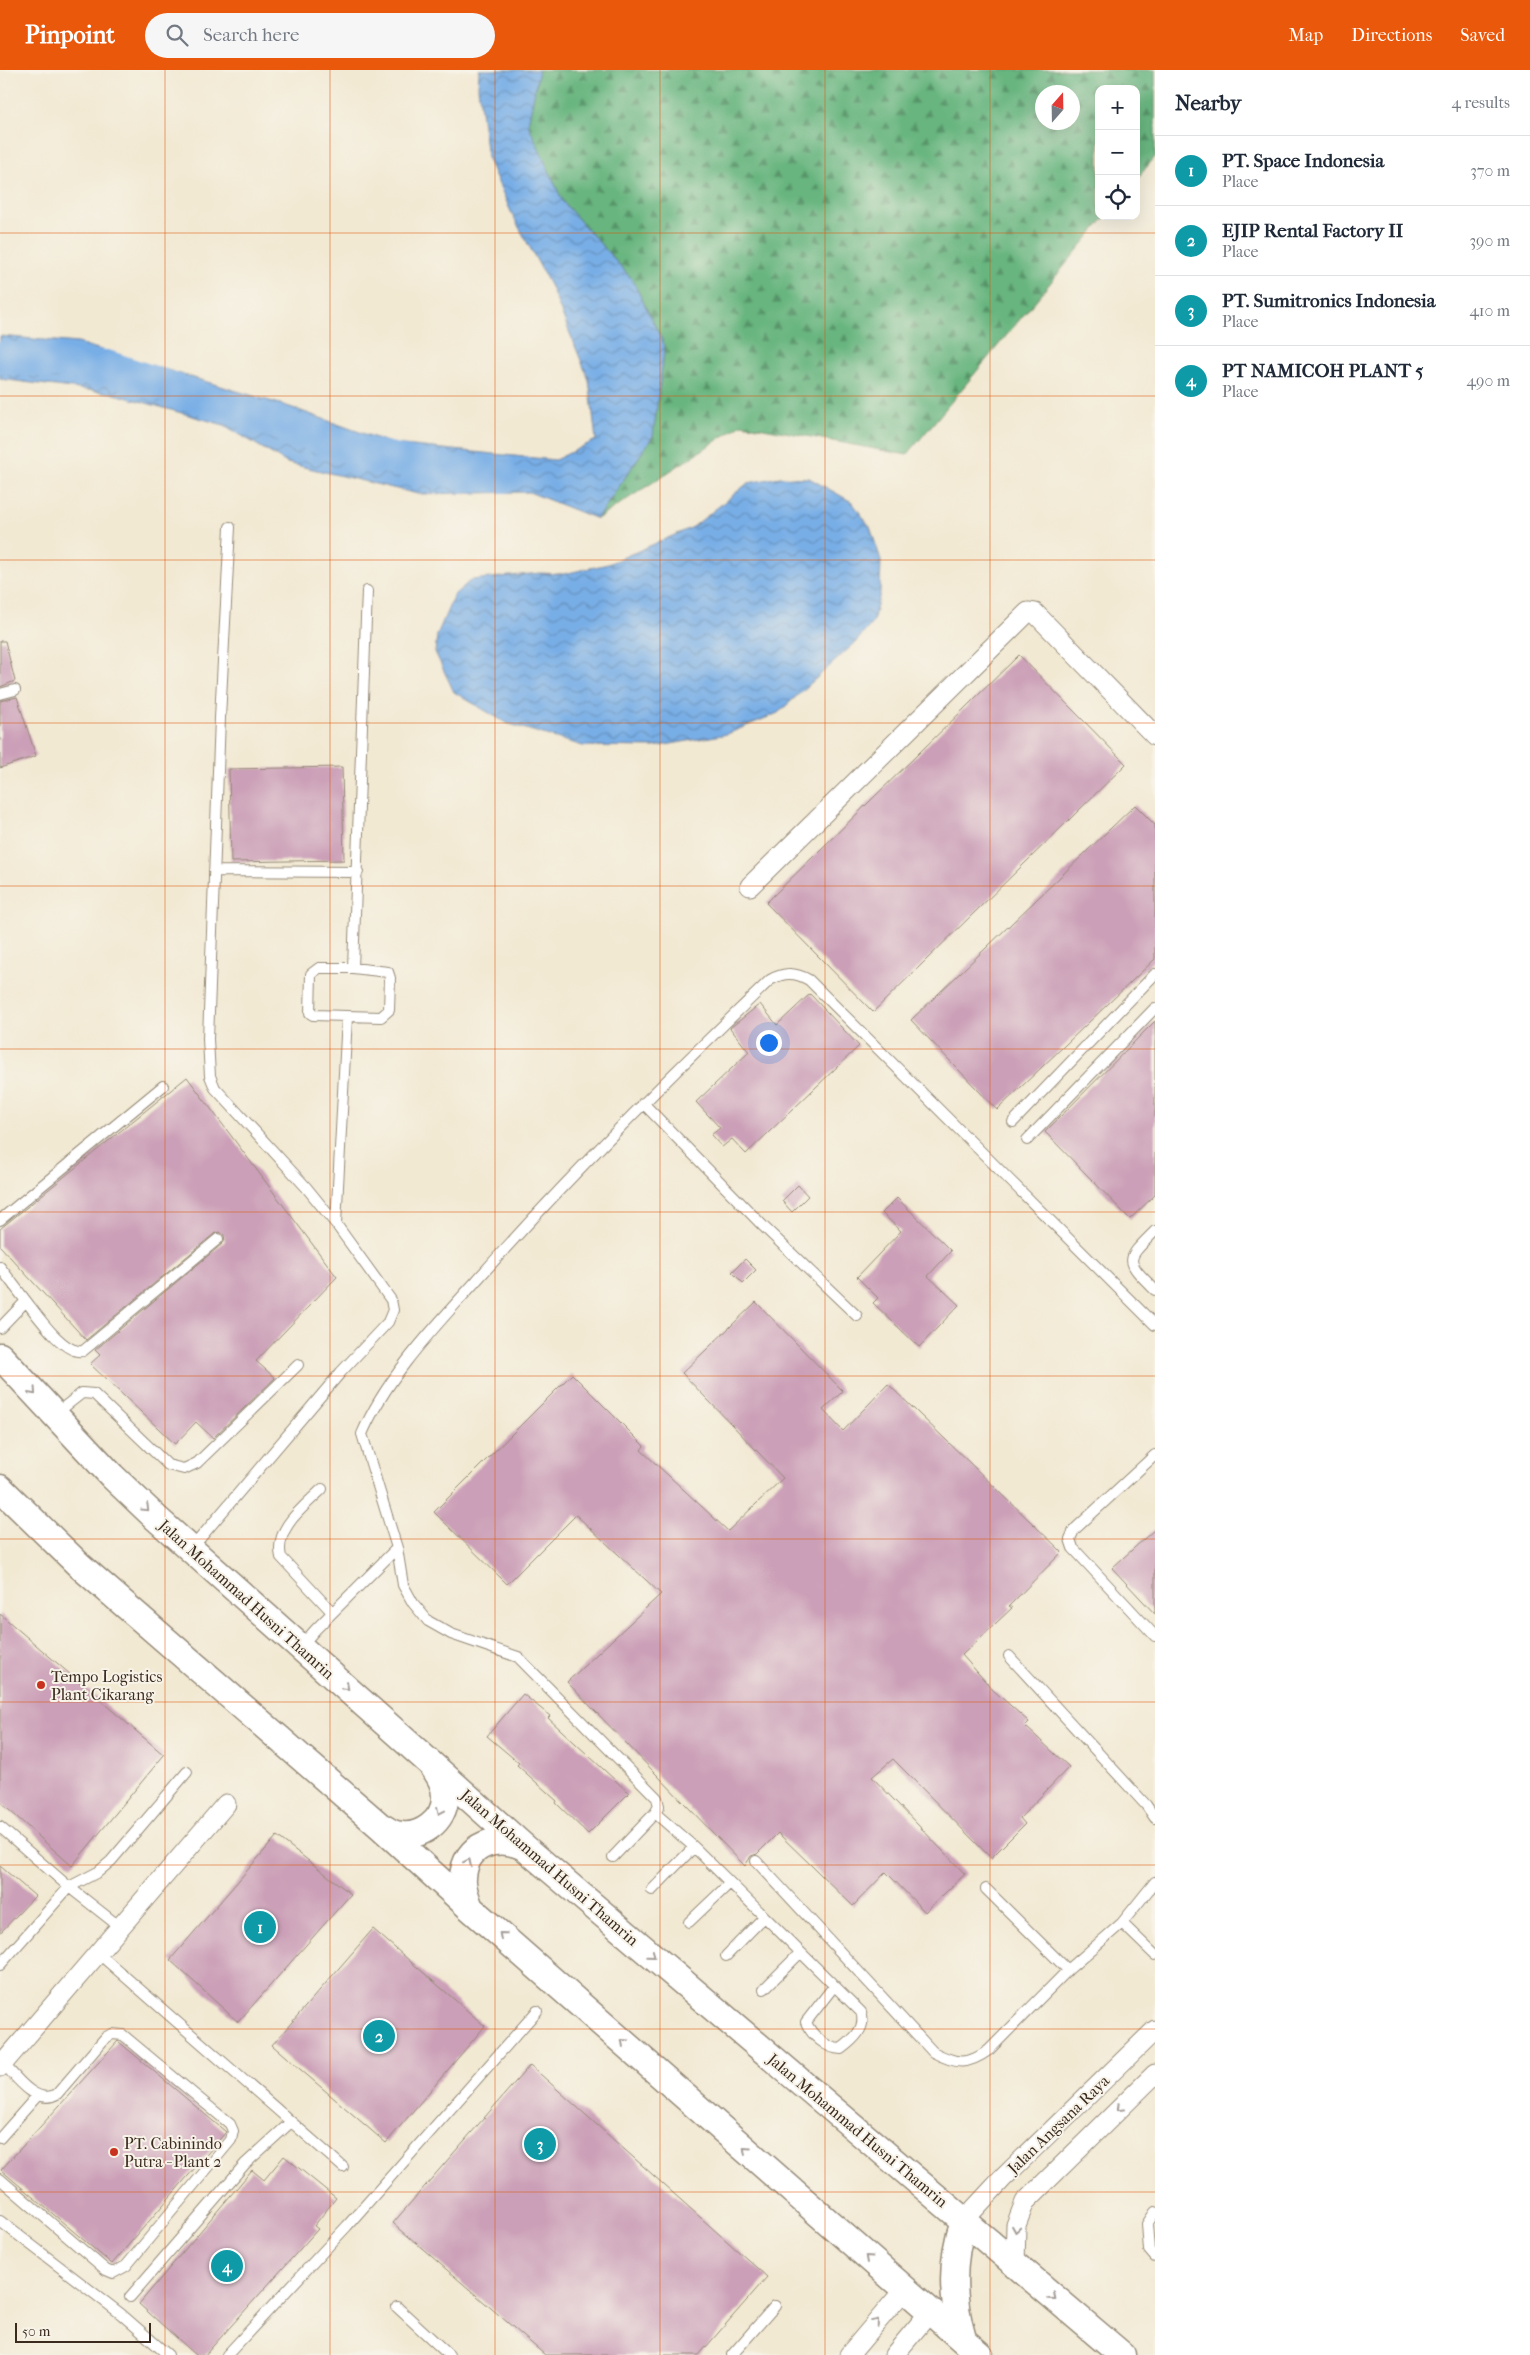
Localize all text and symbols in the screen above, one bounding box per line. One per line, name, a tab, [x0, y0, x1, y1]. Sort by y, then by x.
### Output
search box	[145, 13, 495, 58]
text: Pinpoint	[25, 21, 115, 49]
icon: search	[163, 21, 191, 49]
text: Search here	[203, 24, 299, 46]
text: Map	[1289, 25, 1323, 46]
text: Directions	[1351, 25, 1432, 46]
text: Saved	[1460, 25, 1505, 46]
north arrow	[1035, 85, 1080, 130]
map controls	[1095, 85, 1140, 220]
button: +	[1095, 85, 1140, 130]
text: Nearby	[1175, 91, 1241, 115]
text: 4 results	[1452, 93, 1510, 112]
button: −	[1095, 130, 1140, 175]
text: PT. Space Indonesia	[1222, 150, 1384, 172]
text: 1	[1188, 161, 1194, 180]
text: 370 m	[1470, 161, 1510, 180]
text: Place	[1222, 172, 1258, 191]
button: locate	[1095, 175, 1140, 220]
text: EJIP Rental Factory II	[1222, 220, 1403, 242]
text: 2	[1187, 231, 1195, 250]
text: 390 m	[1469, 231, 1510, 250]
text: Place	[1222, 242, 1258, 261]
text: PT. Sumitronics Indonesia	[1222, 290, 1436, 312]
text: 3	[1188, 301, 1194, 320]
text: 410 m	[1469, 301, 1510, 320]
text: Place	[1222, 312, 1258, 331]
text: PT NAMICOH PLANT 5	[1222, 360, 1423, 382]
text: 4	[1186, 371, 1196, 390]
text: 490 m	[1467, 371, 1510, 390]
text: Place	[1222, 382, 1258, 401]
your location	[756, 1030, 782, 1056]
one-way arrow	[27, 1387, 36, 1396]
one-way arrow	[141, 1502, 150, 1511]
street label: Jalan Mohammad Husni Thamrin	[154, 1514, 339, 1684]
place label: Tempo Logistics Plant Cikarang	[51, 1667, 162, 1704]
marker: Tempo Logistics Plant Cikarang	[35, 1679, 47, 1691]
one-way arrow	[340, 1681, 349, 1690]
street label: Jalan Mohammad Husni Thamrin	[455, 1784, 643, 1950]
one-way arrow	[437, 1806, 447, 1815]
one-way arrow	[462, 1858, 472, 1867]
pin: 1	[244, 1908, 276, 1946]
one-way arrow	[498, 1932, 507, 1941]
one-way arrow	[646, 1950, 655, 1958]
pin: 2	[363, 2017, 395, 2055]
one-way arrow	[621, 2039, 630, 2048]
street label: Jalan Mohammad Husni Thamrin	[762, 2048, 952, 2212]
street label: Jalan Angsana Raya	[1002, 2071, 1114, 2179]
one-way arrow	[1117, 2102, 1126, 2111]
pin: 3	[524, 2125, 556, 2163]
place label: PT. Cabinindo Putra - Plant 2	[124, 2134, 222, 2171]
marker: PT. Cabinindo Putra - Plant 2	[108, 2146, 120, 2158]
one-way arrow	[742, 2147, 751, 2156]
one-way arrow	[1012, 2225, 1022, 2233]
pin: 4	[211, 2247, 243, 2285]
one-way arrow	[864, 2254, 873, 2263]
one-way arrow	[1047, 2291, 1056, 2300]
one-way arrow	[871, 2319, 880, 2328]
scale bar	[15, 2320, 151, 2343]
text: 50 m	[22, 2323, 50, 2340]

